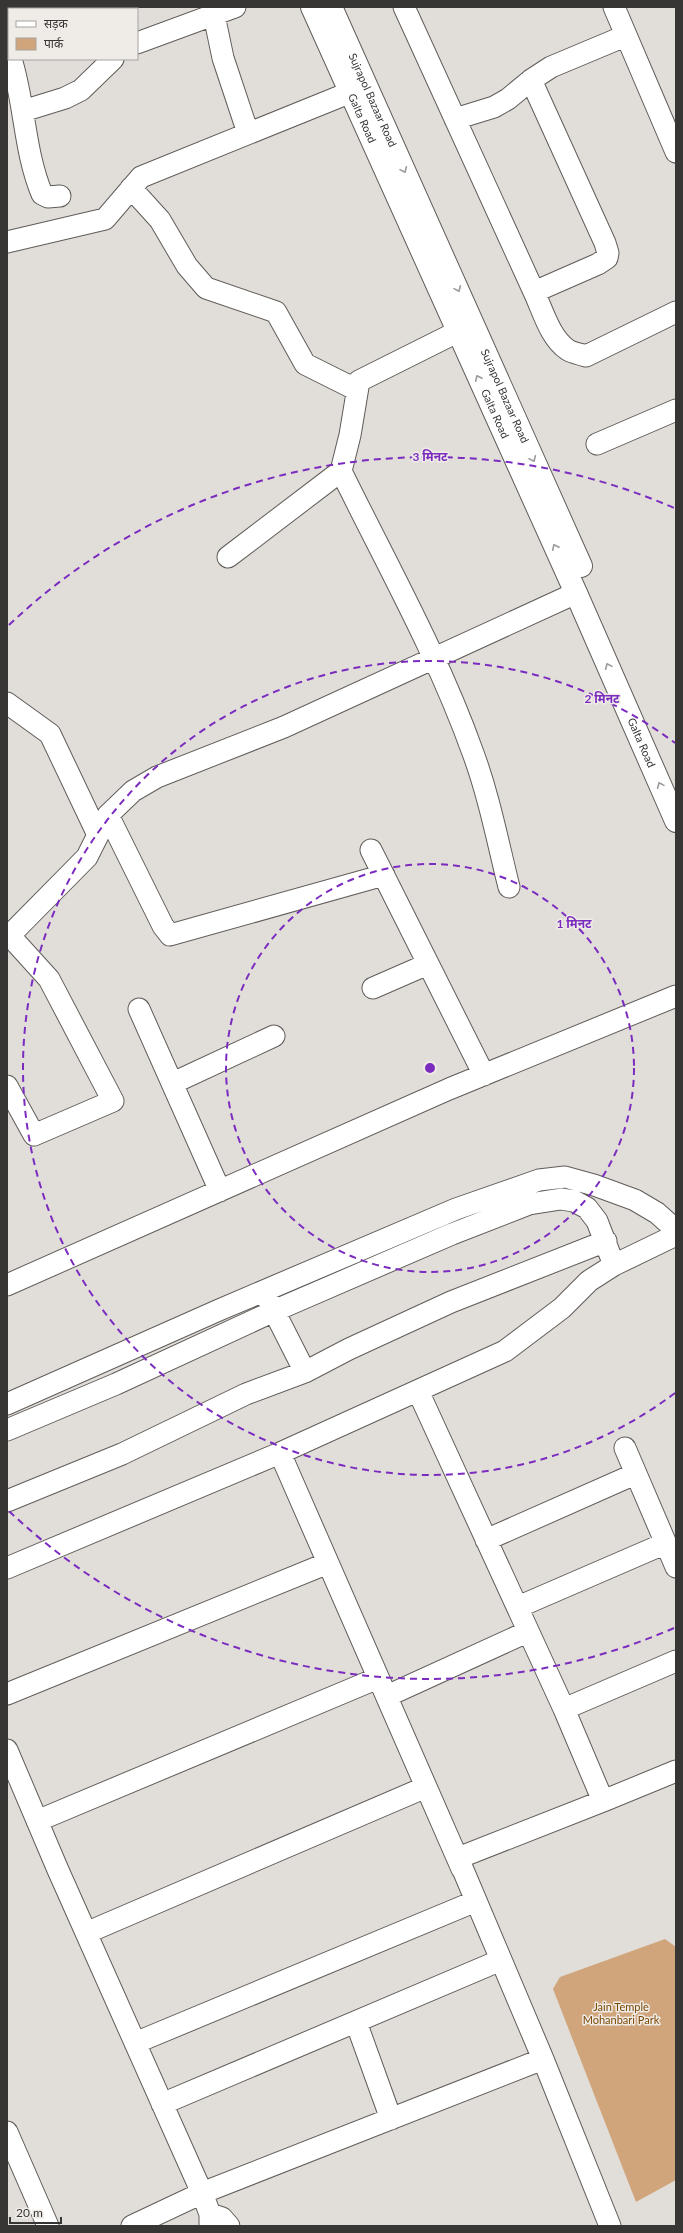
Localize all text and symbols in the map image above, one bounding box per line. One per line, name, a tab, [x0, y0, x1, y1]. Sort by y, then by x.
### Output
legend	[8, 8, 138, 60]
text: सड़क	[44, 16, 69, 31]
text: पार्क	[44, 36, 64, 51]
street label: Sujrapol Bazaar Road	[346, 51, 400, 149]
street label: Galta Road	[346, 91, 379, 145]
one-way arrow	[400, 166, 408, 173]
one-way arrow	[453, 284, 461, 292]
street label: Sujrapol Bazaar Road	[479, 347, 532, 445]
one-way arrow	[475, 375, 483, 383]
street label: Galta Road	[479, 387, 512, 440]
text: 3 मिनट	[412, 449, 448, 464]
one-way arrow	[528, 454, 536, 462]
one-way arrow	[552, 544, 560, 552]
one-way arrow	[605, 663, 613, 670]
text: 2 मिनट	[584, 691, 620, 706]
street label: Galta Road	[625, 716, 659, 769]
one-way arrow	[657, 782, 665, 789]
text: 1 मिनट	[556, 916, 592, 931]
centre of rings	[423, 1061, 437, 1075]
park label: Jain Temple Mohanbari Park	[583, 2000, 660, 2026]
scale bar	[10, 2199, 61, 2225]
text: 20 m	[16, 2205, 43, 2220]

